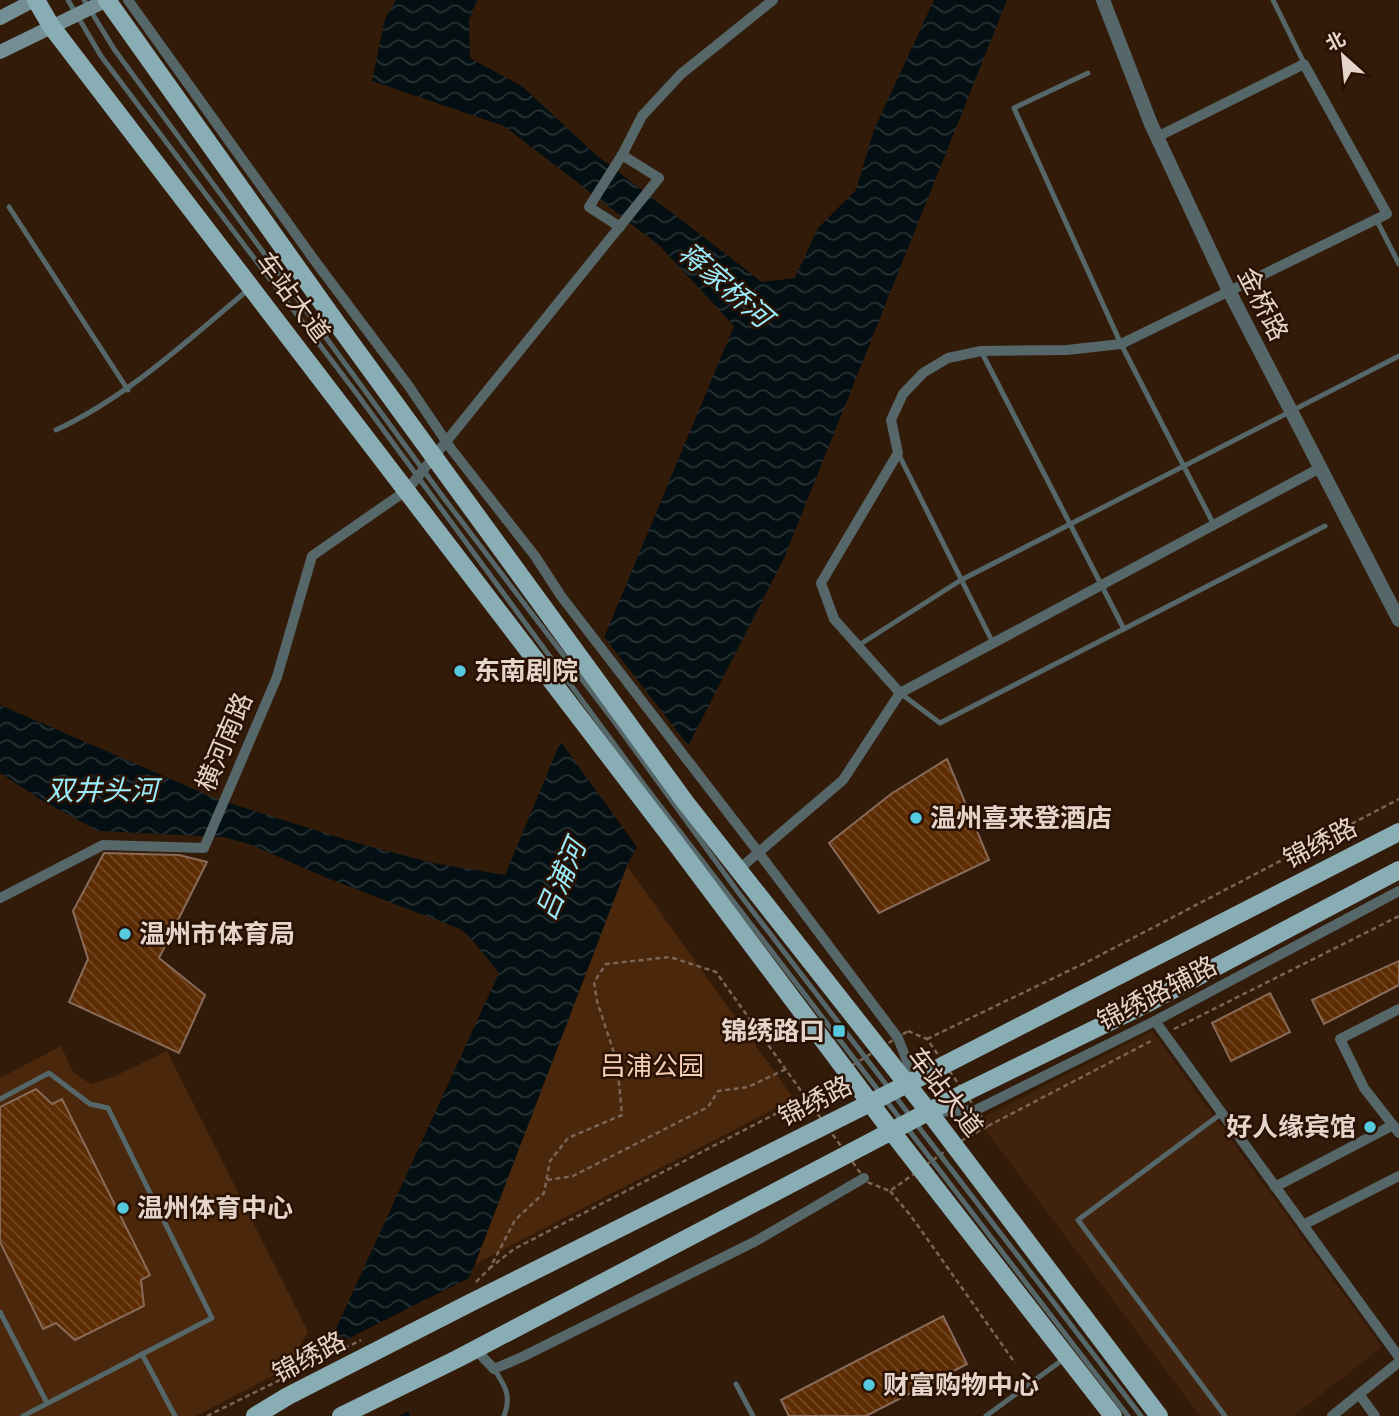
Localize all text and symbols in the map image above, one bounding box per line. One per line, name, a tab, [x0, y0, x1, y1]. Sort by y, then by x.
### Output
north arrow	[1308, 21, 1378, 91]
text: 北	[1321, 25, 1350, 58]
water label: 蒋家桥河	[669, 233, 784, 340]
street label: 车站大道	[247, 244, 339, 350]
street label: 金桥路	[1228, 261, 1298, 347]
place label: 东南剧院	[474, 652, 578, 690]
marker: 东南剧院	[452, 663, 468, 679]
street label: 横河南路	[186, 687, 262, 797]
water label: 双井头河	[46, 770, 163, 811]
place label: 温州喜来登酒店	[930, 799, 1112, 837]
street label: 锦绣路	[1277, 808, 1363, 878]
marker: 温州喜来登酒店	[908, 810, 924, 826]
water label: 吕浦河	[526, 829, 598, 927]
place label: 温州市体育局	[139, 915, 295, 953]
marker: 温州市体育局	[117, 926, 133, 942]
street label: 锦绣路辅路	[1090, 947, 1224, 1039]
place label: 锦绣路口	[721, 1012, 825, 1050]
marker: 锦绣路口	[831, 1023, 847, 1039]
street label: 车站大道	[898, 1039, 992, 1145]
park label: 吕浦公园	[600, 1047, 704, 1085]
street label: 锦绣路	[772, 1066, 858, 1136]
place label: 好人缘宾馆	[1226, 1108, 1356, 1146]
marker: 好人缘宾馆	[1362, 1119, 1378, 1135]
place label: 温州体育中心	[137, 1189, 293, 1227]
marker: 温州体育中心	[115, 1200, 131, 1216]
street label: 锦绣路	[266, 1322, 352, 1392]
place label: 财富购物中心	[883, 1366, 1039, 1404]
marker: 财富购物中心	[861, 1377, 877, 1393]

